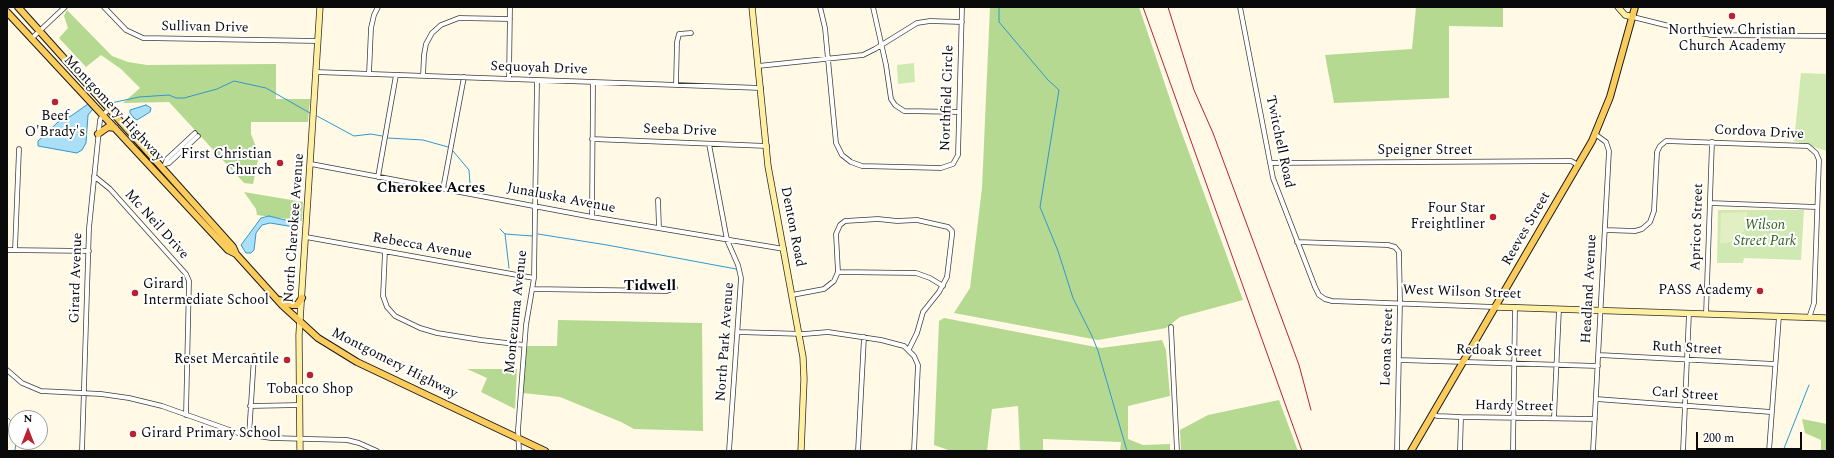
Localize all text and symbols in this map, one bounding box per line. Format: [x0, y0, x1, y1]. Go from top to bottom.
marker: Northview Christian Church Academy [1727, 11, 1737, 21]
street label: Sullivan Drive [161, 19, 249, 37]
place label: Northview Christian Church Academy [1668, 23, 1796, 56]
street label: Northfield Circle [938, 45, 958, 151]
street label: Montgomery Highway [59, 52, 167, 166]
street label: Sequoyah Drive [490, 59, 588, 79]
street label: Twitchell Road [1261, 94, 1297, 190]
marker: Beef O'Brady's [50, 97, 60, 107]
place label: Beef O'Brady's [25, 109, 85, 142]
street label: Seeba Drive [643, 121, 717, 141]
street label: Cordova Drive [1714, 122, 1804, 144]
street label: Speigner Street [1378, 143, 1472, 159]
place label: First Christian Church [181, 147, 272, 180]
street label: North Cherokee Avenue [281, 153, 309, 303]
marker: First Christian Church [275, 158, 285, 168]
district label: Cherokee Acres [377, 180, 485, 198]
street label: Junaluska Avenue [505, 180, 617, 218]
street label: Apricot Street [1688, 183, 1708, 271]
street label: Denton Road [776, 185, 808, 269]
street label: Mc Neil Drive [120, 187, 192, 263]
street label: Reeves Street [1499, 189, 1555, 269]
place label: Four Star Freightliner [1411, 201, 1485, 234]
marker: Four Star Freightliner [1488, 212, 1498, 222]
park label: Wilson Street Park [1734, 218, 1796, 250]
street label: Rebecca Avenue [371, 230, 473, 264]
street label: Girard Avenue [67, 232, 87, 324]
street label: Headland Avenue [1579, 234, 1601, 344]
street label: Montezuma Avenue [502, 249, 532, 375]
place label: Girard Intermediate School [143, 277, 269, 310]
district label: Tidwell [624, 278, 676, 296]
street label: North Park Avenue [713, 282, 739, 402]
street label: West Wilson Street [1402, 283, 1522, 303]
place label: PASS Academy [1658, 283, 1752, 299]
marker: PASS Academy [1755, 286, 1765, 296]
marker: Girard Intermediate School [130, 288, 140, 298]
street label: Leona Street [1378, 308, 1398, 386]
street label: Montgomery Highway [328, 325, 460, 403]
street label: Ruth Street [1651, 339, 1723, 359]
street label: Redoak Street [1456, 342, 1542, 362]
place label: Reset Mercantile [174, 352, 279, 368]
marker: Reset Mercantile [282, 355, 292, 365]
marker: Tobacco Shop [305, 370, 315, 380]
place label: Tobacco Shop [267, 382, 353, 398]
street label: Carl Street [1651, 384, 1719, 406]
street label: Hardy Street [1475, 398, 1553, 416]
north arrow [8, 410, 48, 450]
text: N [24, 410, 32, 427]
scale bar [1698, 424, 1804, 450]
place label: Girard Primary School [141, 426, 281, 442]
marker: Girard Primary School [128, 429, 138, 439]
text: 200 m [1703, 429, 1734, 448]

